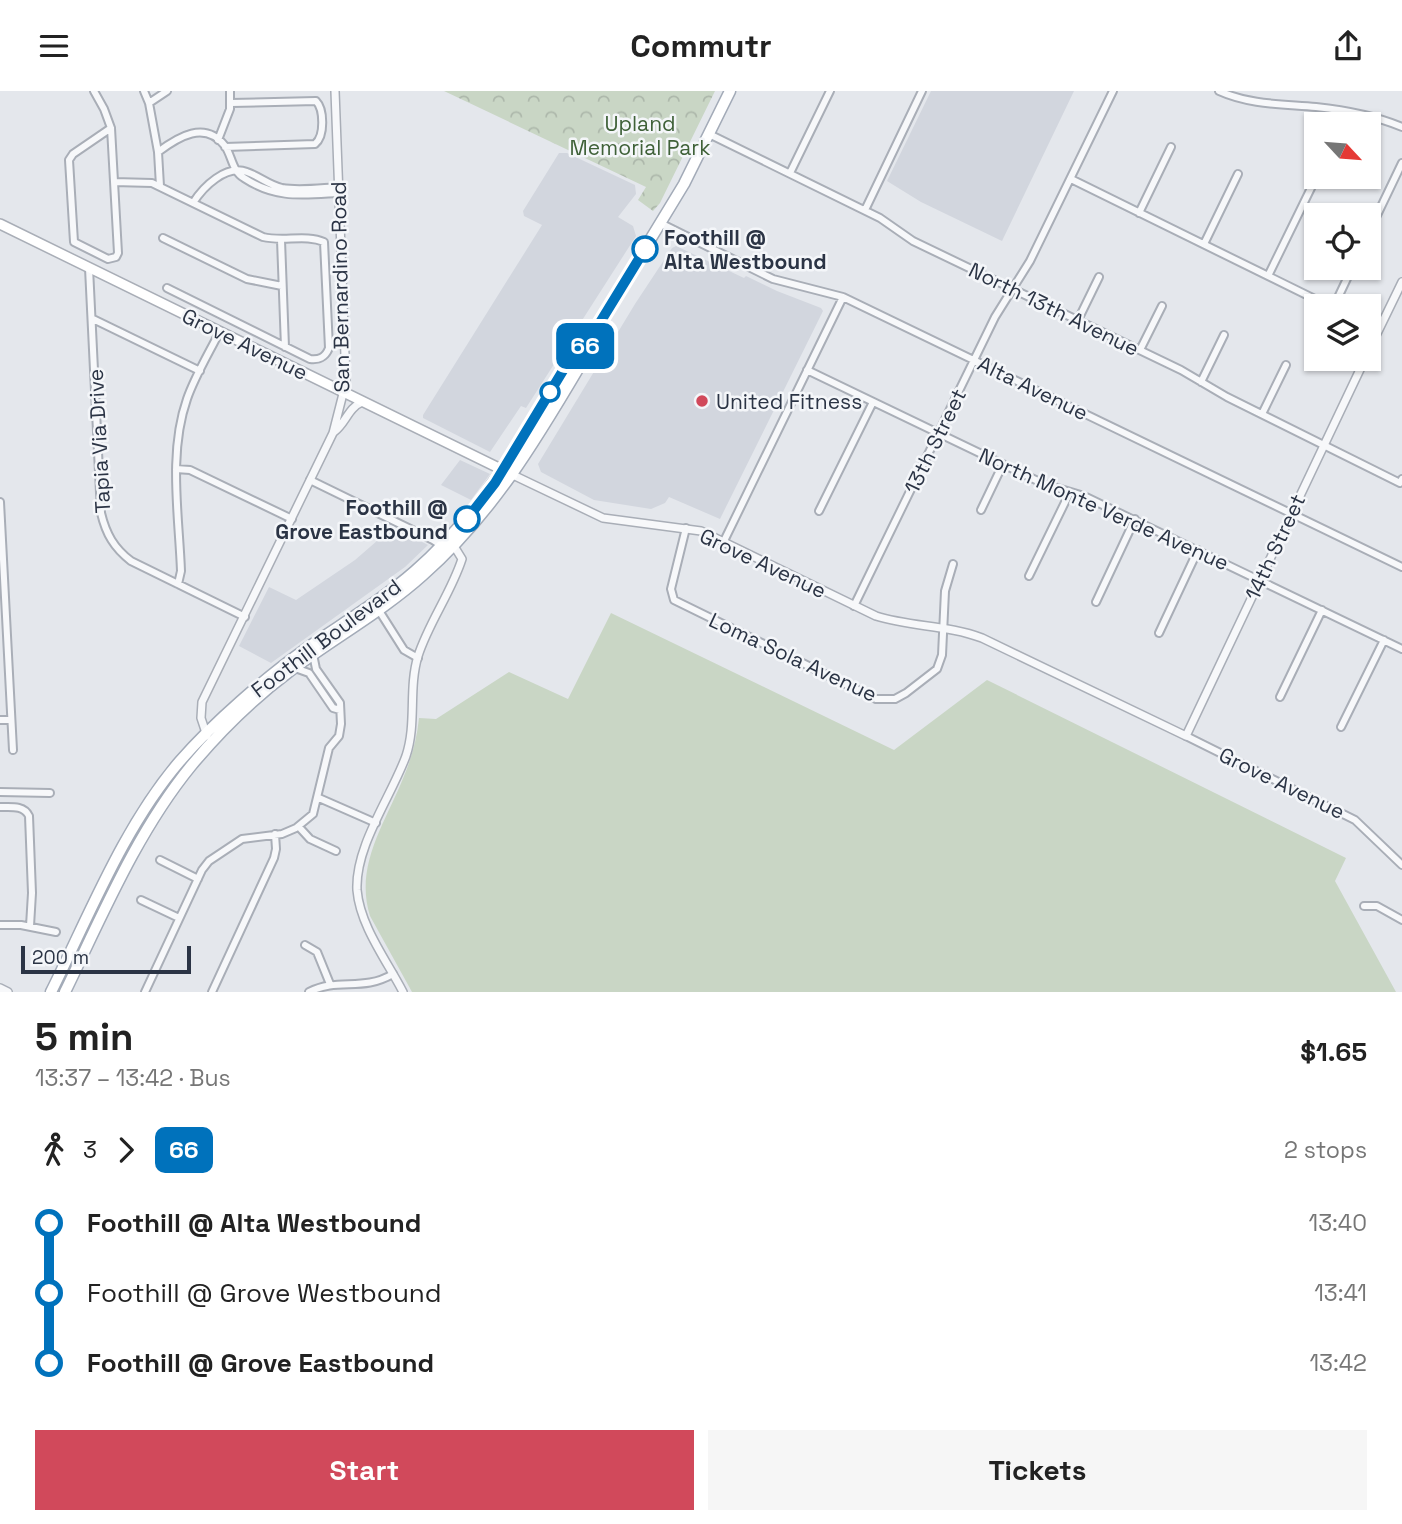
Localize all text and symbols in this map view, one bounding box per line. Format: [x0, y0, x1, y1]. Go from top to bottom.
text: Commutr [630, 26, 772, 66]
icon: menu [35, 27, 73, 65]
icon: share [1329, 27, 1367, 65]
park label: Upland Memorial Park [570, 110, 711, 161]
north arrow [1304, 112, 1381, 189]
map controls [1304, 112, 1381, 371]
street label: San Bernardino Road [325, 181, 355, 393]
button: locate [1304, 203, 1381, 280]
place label: Foothill @ Alta Westbound [664, 224, 827, 275]
marker: Foothill @ Alta Westbound [632, 236, 658, 262]
street label: North 13th Avenue [964, 256, 1144, 362]
button: layers [1304, 294, 1381, 371]
street label: Grove Avenue [178, 302, 312, 386]
line badge: 66 [554, 323, 616, 369]
text: 66 [570, 330, 600, 361]
street label: Alta Avenue [973, 350, 1093, 426]
street label: Tapia Via Drive [82, 368, 116, 514]
unlabelled marker [540, 382, 560, 402]
street label: 13th Street [898, 384, 972, 498]
place label: United Fitness [716, 388, 862, 415]
marker: United Fitness [694, 393, 710, 409]
street label: North Monte Verde Avenue [975, 442, 1233, 576]
street label: 14th Street [1239, 490, 1311, 604]
place label: Foothill @ Grove Eastbound [275, 494, 448, 545]
marker: Foothill @ Grove Eastbound [454, 506, 480, 532]
street label: Grove Avenue [695, 522, 831, 604]
street label: Foothill Boulevard [246, 573, 406, 703]
street label: Loma Sola Avenue [705, 606, 881, 708]
street label: Grove Avenue [1215, 741, 1349, 825]
scale bar [21, 943, 191, 975]
text: 200 m [32, 945, 89, 970]
text: 5 min [35, 1013, 133, 1061]
text: $1.65 [1300, 1035, 1367, 1069]
text: 13:37 – 13:42 · Bus [35, 1063, 231, 1093]
icon: walk [35, 1131, 73, 1169]
icon: forward [107, 1131, 145, 1169]
text: 66 [169, 1134, 199, 1165]
text: 3 [83, 1135, 97, 1165]
text: 2 stops [1284, 1135, 1367, 1165]
text: Foothill @ Alta Westbound [87, 1206, 421, 1240]
text: 13:40 [1309, 1208, 1367, 1238]
text: Foothill @ Grove Westbound [87, 1276, 442, 1310]
text: 13:41 [1314, 1278, 1367, 1308]
text: Foothill @ Grove Eastbound [87, 1346, 434, 1380]
text: 13:42 [1309, 1348, 1367, 1378]
button: Start [35, 1430, 694, 1510]
button: Tickets [708, 1430, 1367, 1510]

